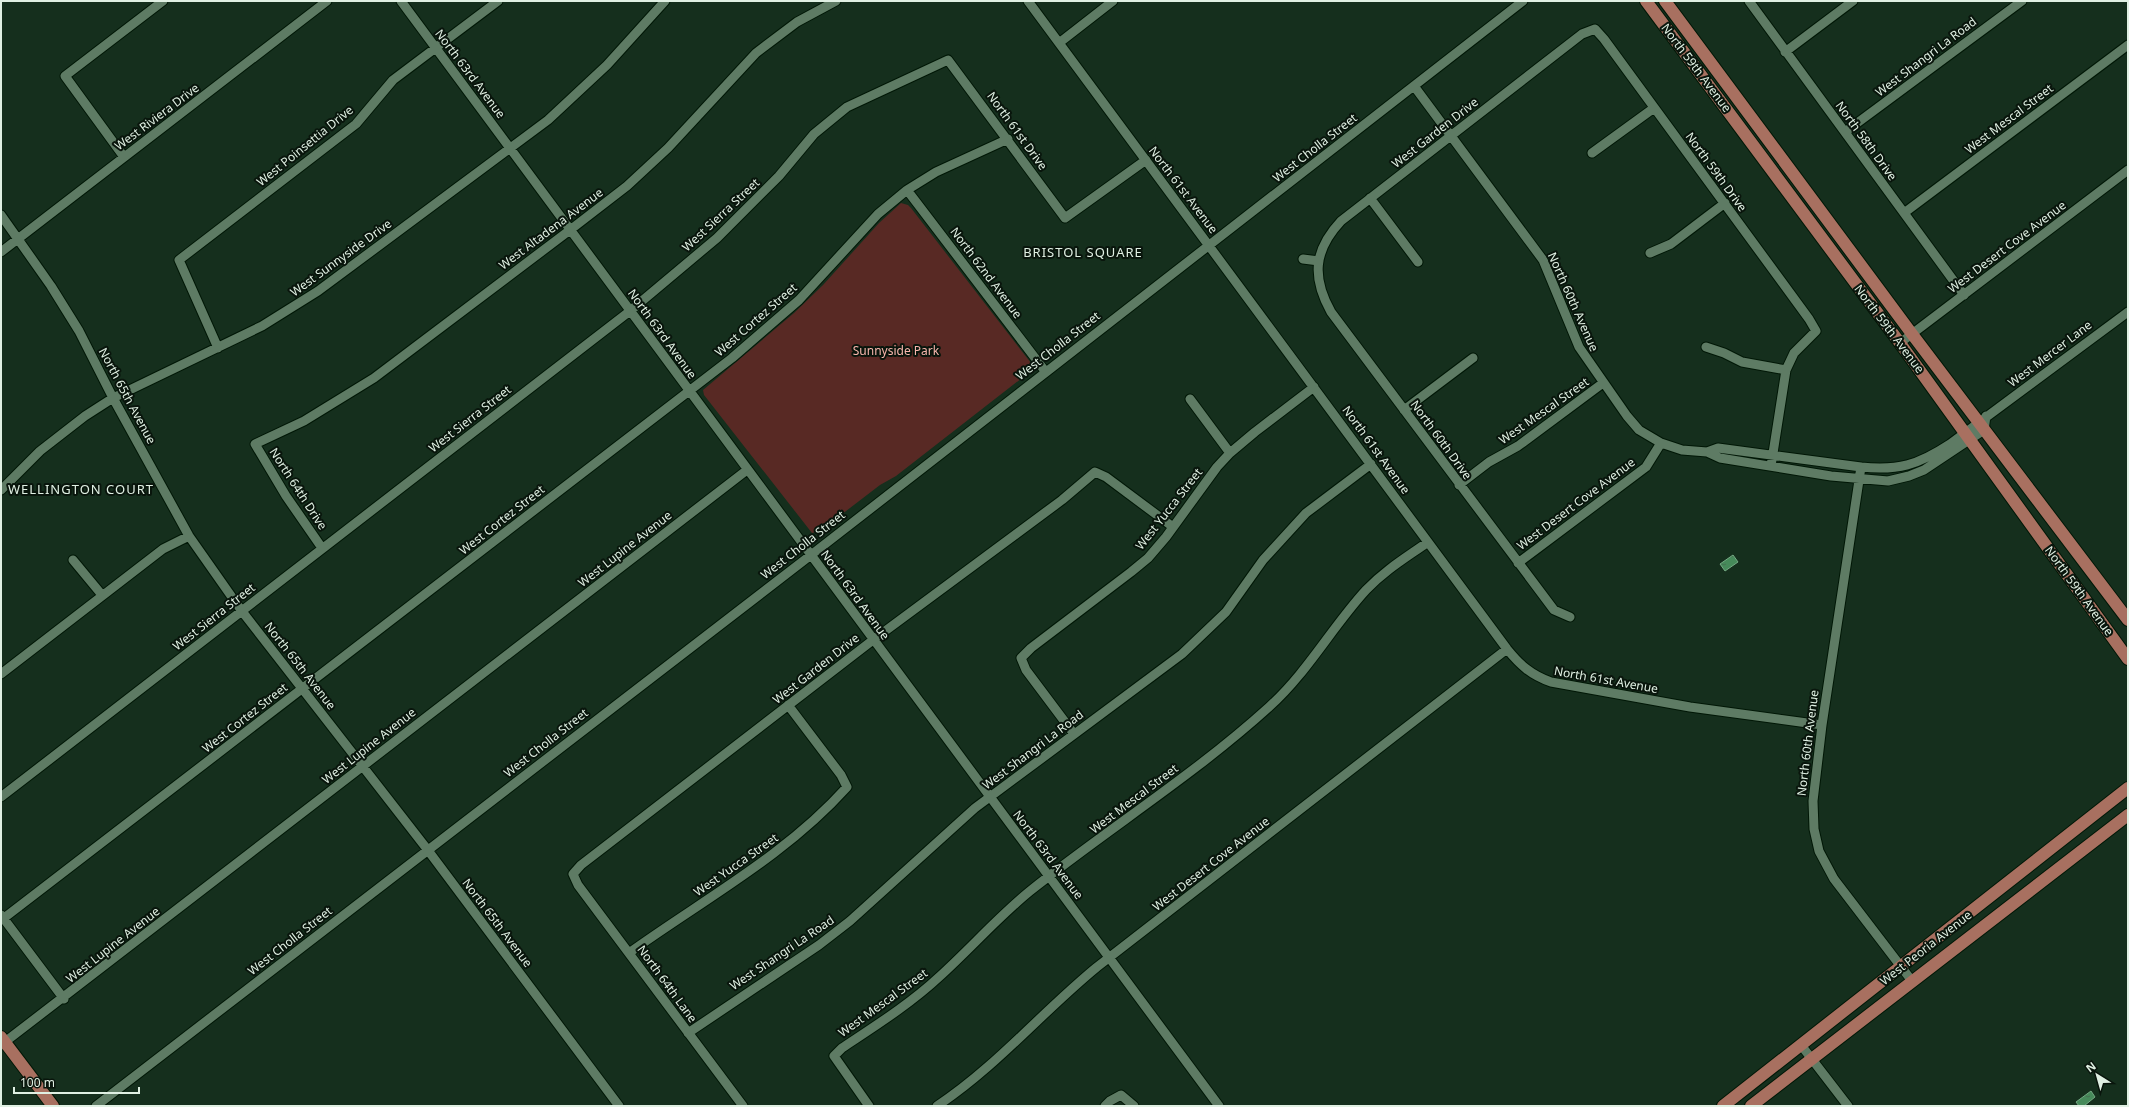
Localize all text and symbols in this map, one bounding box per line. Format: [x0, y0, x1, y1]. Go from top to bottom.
street label: West Shangri La Road [1872, 13, 1980, 100]
street label: North 59th Avenue [1657, 20, 1736, 116]
street label: North 63rd Avenue [431, 26, 510, 122]
street label: West Riviera Drive [111, 79, 203, 154]
street label: West Mescal Street [1961, 79, 2057, 157]
street label: North 61st Drive [983, 88, 1052, 173]
street label: West Garden Drive [1388, 93, 1482, 172]
street label: North 58th Drive [1832, 97, 1901, 184]
street label: West Poinsettia Drive [253, 101, 357, 190]
street label: West Cholla Street [1269, 109, 1361, 186]
street label: North 59th Drive [1682, 128, 1751, 215]
street label: North 61st Avenue [1145, 143, 1222, 237]
street label: West Sierra Street [678, 174, 764, 255]
street label: West Altadena Avenue [495, 184, 606, 273]
street label: West Desert Cove Avenue [1944, 196, 2070, 297]
street label: West Sunnyside Drive [287, 215, 395, 300]
street label: North 62nd Avenue [947, 224, 1026, 322]
district label: BRISTOL SQUARE [1023, 243, 1143, 261]
street label: North 60th Avenue [1544, 249, 1603, 354]
street label: West Cortez Street [711, 279, 801, 360]
street label: North 59th Avenue [1850, 281, 1929, 377]
street label: North 63rd Avenue [624, 285, 701, 382]
street label: West Cholla Street [1012, 307, 1104, 384]
street label: West Mercer Lane [2004, 316, 2095, 391]
park label: Sunnyside Park [853, 342, 940, 359]
street label: North 65th Avenue [95, 345, 160, 447]
street label: West Mescal Street [1495, 373, 1593, 448]
street label: West Sierra Street [425, 381, 515, 456]
street label: North 60th Drive [1407, 396, 1476, 483]
street label: North 61st Avenue [1339, 402, 1414, 497]
street label: North 64th Drive [266, 444, 331, 533]
street label: West Desert Cove Avenue [1513, 453, 1639, 554]
street label: West Yucca Street [1131, 464, 1206, 553]
district label: WELLINGTON COURT [8, 480, 154, 498]
street label: West Cortez Street [456, 481, 548, 558]
street label: West Cholla Street [757, 506, 849, 583]
street label: West Lupine Avenue [574, 507, 675, 591]
street label: North 59th Avenue [2041, 542, 2118, 639]
street label: North 63rd Avenue [817, 546, 894, 643]
street label: West Sierra Street [169, 579, 259, 654]
street label: North 65th Avenue [261, 618, 340, 713]
street label: West Garden Drive [769, 629, 863, 708]
street label: North 61st Avenue [1553, 662, 1660, 697]
street label: West Cortez Street [199, 679, 291, 756]
street label: North 60th Avenue [1793, 689, 1822, 797]
street label: West Lupine Avenue [318, 704, 419, 788]
street label: West Cholla Street [500, 704, 592, 781]
street label: West Shangri La Road [979, 706, 1087, 793]
street label: West Mescal Street [1086, 759, 1182, 837]
street label: North 63rd Avenue [1009, 807, 1088, 903]
street label: West Desert Cove Avenue [1149, 812, 1273, 915]
street label: West Yucca Street [690, 829, 782, 900]
street label: North 65th Avenue [458, 875, 537, 971]
street label: West Cholla Street [244, 902, 336, 979]
street label: West Lupine Avenue [62, 903, 163, 987]
street label: West Peoria Avenue [1876, 906, 1975, 989]
street label: West Shangri La Road [726, 911, 837, 994]
street label: North 64th Lane [633, 941, 701, 1026]
street label: West Mescal Street [835, 964, 931, 1041]
north arrow [2077, 1055, 2117, 1095]
text: N [2083, 1058, 2099, 1075]
scale bar [14, 1069, 139, 1095]
text: 100 m [20, 1074, 55, 1091]

